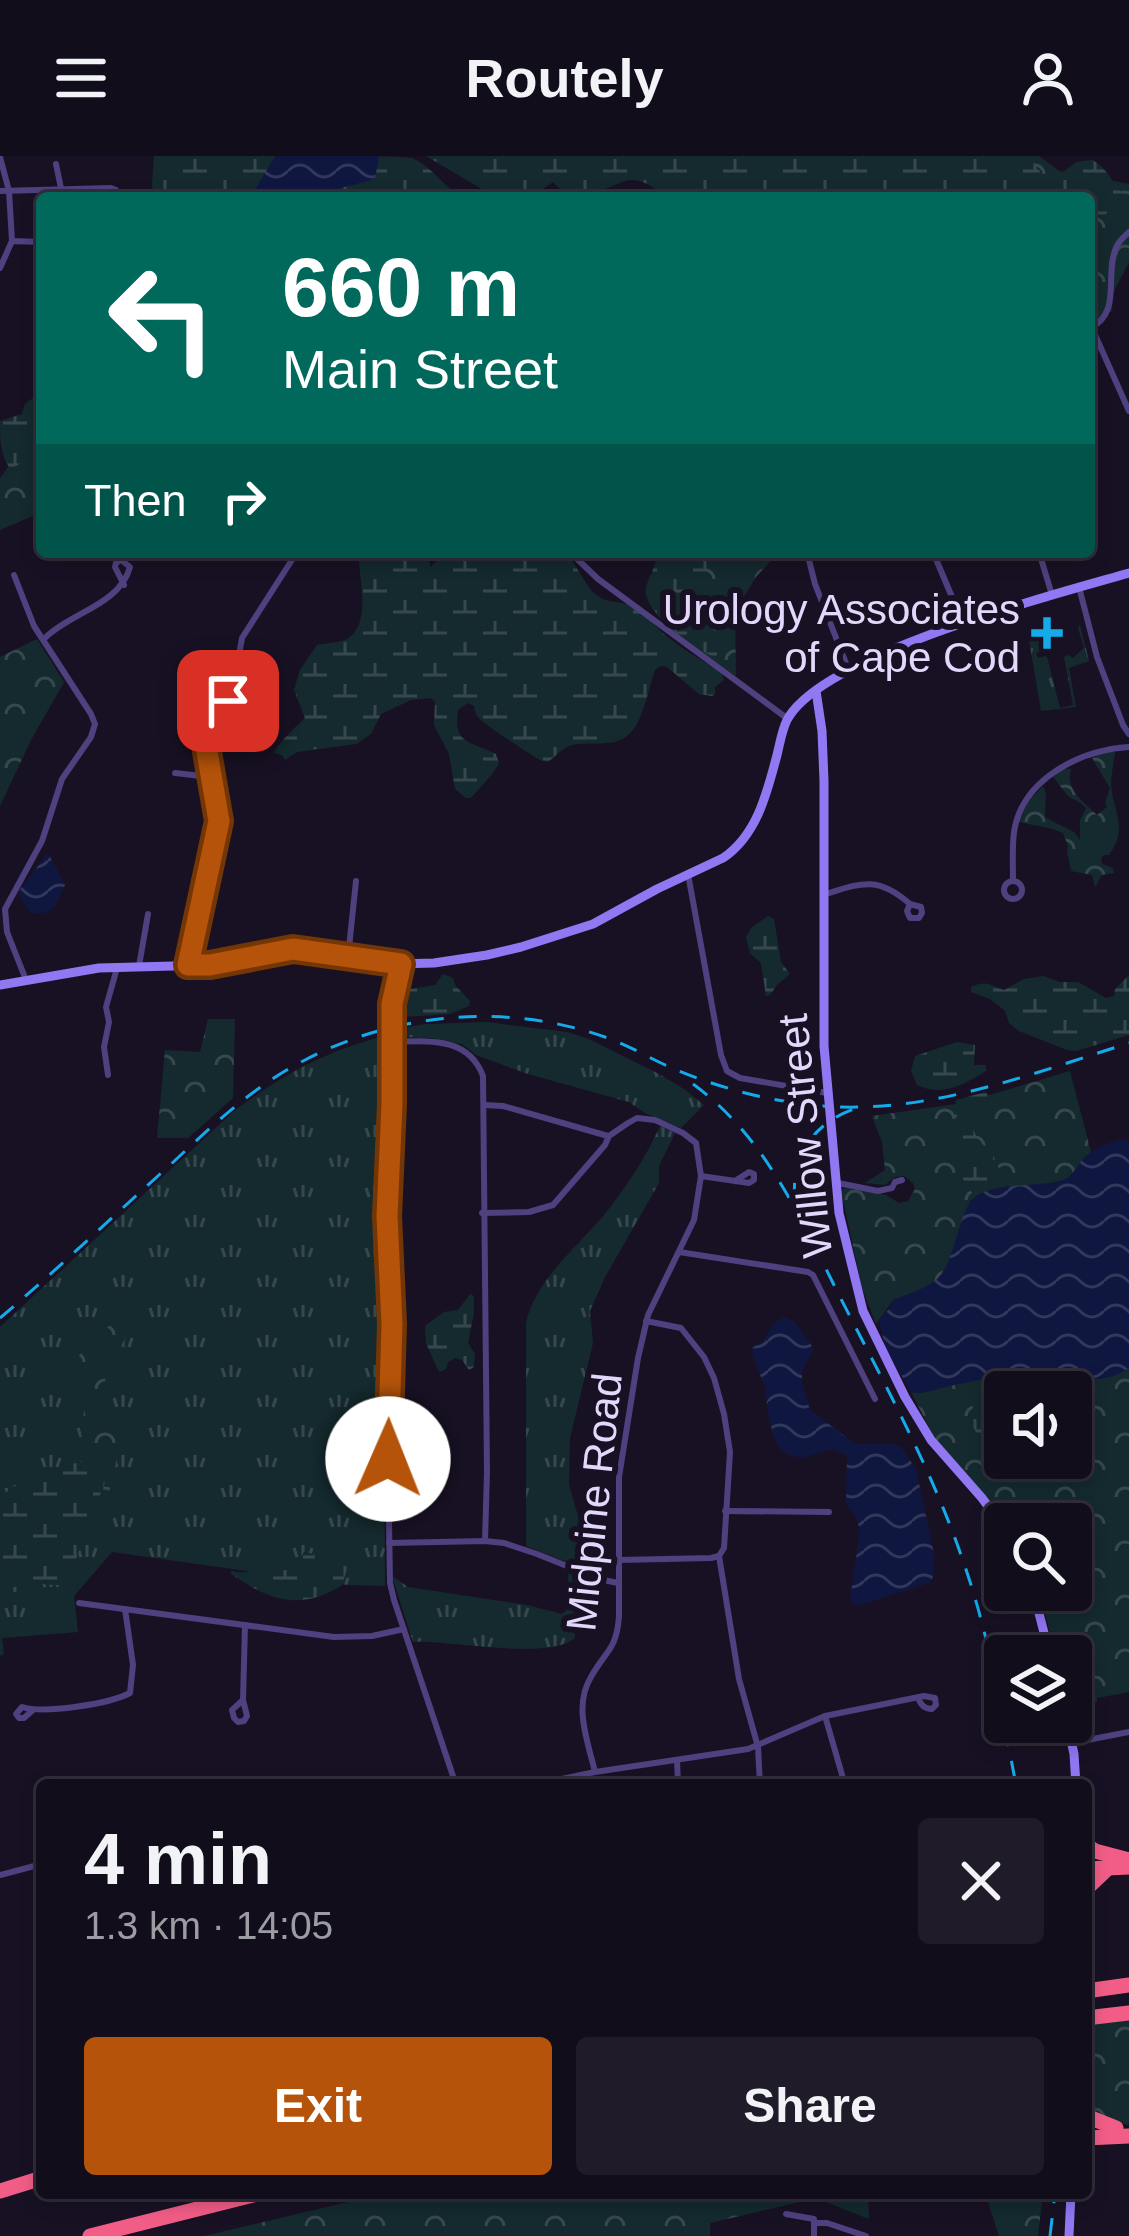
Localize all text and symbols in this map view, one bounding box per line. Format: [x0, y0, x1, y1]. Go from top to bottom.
icon: menu [48, 45, 114, 111]
icon: person [1015, 45, 1081, 111]
text: Routely [465, 48, 664, 108]
icon: left [84, 240, 240, 396]
text: 660 m [282, 240, 520, 334]
text: Main Street [282, 339, 558, 399]
icon: right [211, 468, 277, 534]
text: Then [84, 475, 187, 526]
place label: Urology Associates of Cape Cod [663, 586, 1020, 681]
marker: Urology Associates of Cape Cod [1031, 617, 1063, 649]
pin [177, 650, 279, 752]
icon: arrive [195, 668, 261, 734]
street label: Willow Street [769, 1011, 841, 1260]
street label: Midpine Road [557, 1371, 631, 1633]
map controls [984, 1371, 1092, 1743]
button: sound [984, 1371, 1092, 1479]
position arrow [325, 1396, 451, 1522]
button: search [984, 1503, 1092, 1611]
button: layers [984, 1635, 1092, 1743]
button: close [918, 1818, 1044, 1944]
text: 4 min [84, 1819, 272, 1899]
text: 1.3 km · 14:05 [84, 1904, 333, 1947]
button: Exit [84, 2037, 552, 2175]
button: Share [576, 2037, 1044, 2175]

